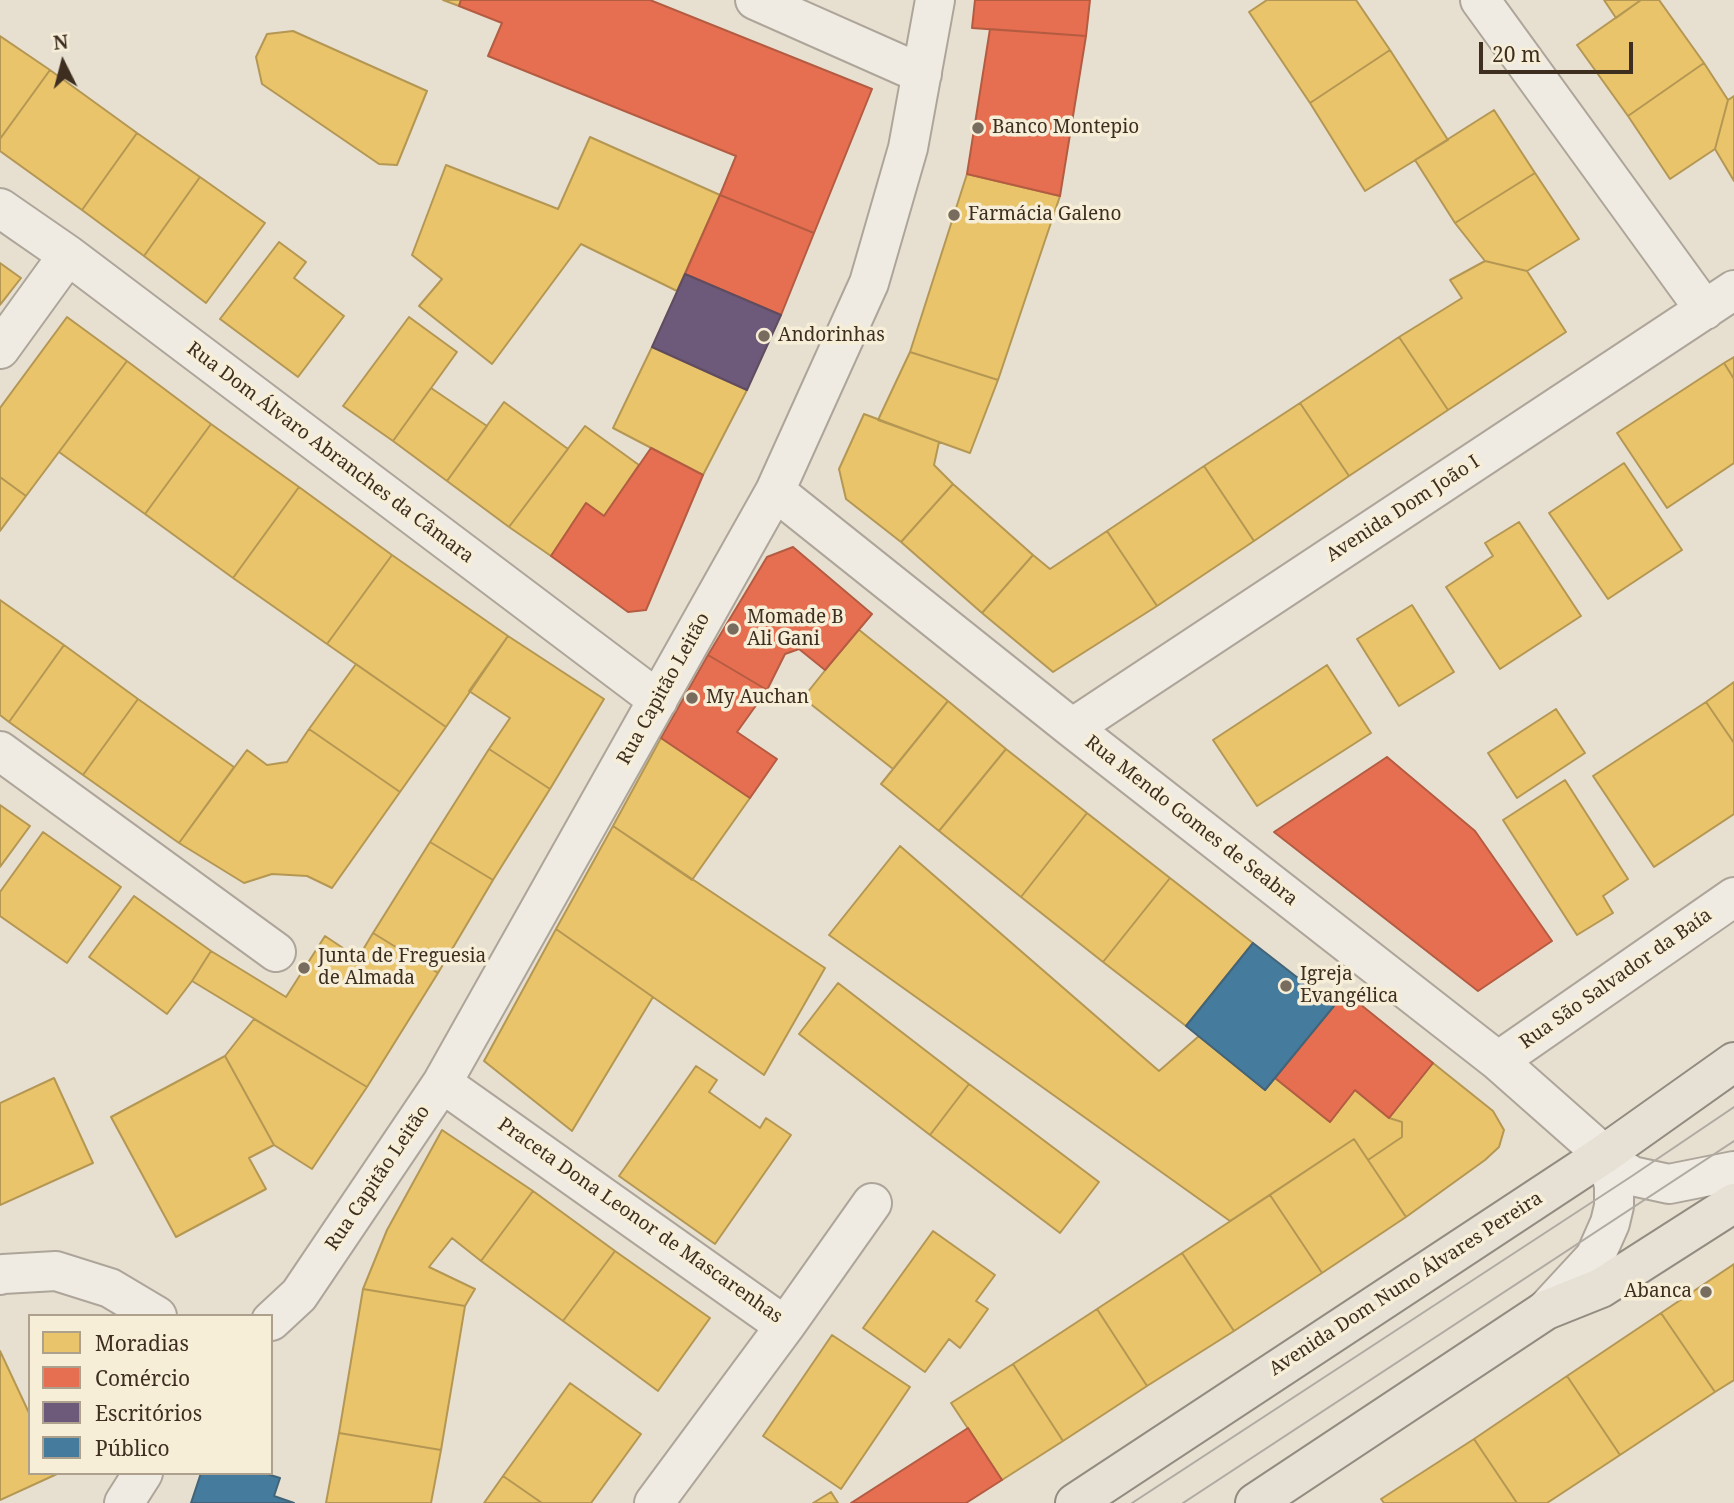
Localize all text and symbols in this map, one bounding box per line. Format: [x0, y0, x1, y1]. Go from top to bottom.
north arrow [28, 28, 98, 98]
text: N [52, 28, 70, 56]
scale bar [1482, 28, 1636, 72]
text: 20 m [1492, 40, 1541, 68]
place label: Banco Montepio [992, 117, 1139, 139]
marker: Banco Montepio [970, 120, 986, 136]
place label: Farmácia Galeno [968, 204, 1121, 226]
marker: Farmácia Galeno [946, 207, 962, 223]
place label: Andorinhas [778, 325, 885, 347]
marker: Andorinhas [756, 328, 772, 344]
street label: Rua Dom Álvaro Abranches da Câmara [182, 338, 478, 568]
street label: Avenida Dom João I [1322, 451, 1484, 567]
place label: Momade B Ali Gani [747, 607, 844, 651]
street label: Rua Capitão Leitão [613, 609, 715, 769]
marker: Momade B Ali Gani [725, 621, 741, 637]
place label: My Auchan [706, 687, 809, 709]
marker: My Auchan [684, 690, 700, 706]
street label: Rua Mendo Gomes de Seabra [1080, 731, 1302, 911]
street label: Rua São Salvador da Baía [1515, 904, 1717, 1054]
place label: Junta de Freguesia de Almada [318, 946, 486, 990]
marker: Junta de Freguesia de Almada [296, 960, 312, 976]
place label: Igreja Evangélica [1300, 964, 1398, 1008]
marker: Igreja Evangélica [1278, 978, 1294, 994]
street label: Rua Capitão Leitão [321, 1101, 435, 1255]
street label: Praceta Dona Leonor de Mascarenhas [493, 1114, 787, 1328]
street label: Avenida Dom Nuno Álvares Pereira [1265, 1187, 1547, 1381]
place label: Abanca [1624, 1281, 1692, 1303]
marker: Abanca [1698, 1284, 1714, 1300]
legend [28, 1314, 273, 1475]
text: Moradias [95, 1329, 189, 1357]
text: Comércio [95, 1364, 190, 1392]
text: Escritórios [95, 1399, 202, 1427]
text: Público [95, 1434, 170, 1462]

